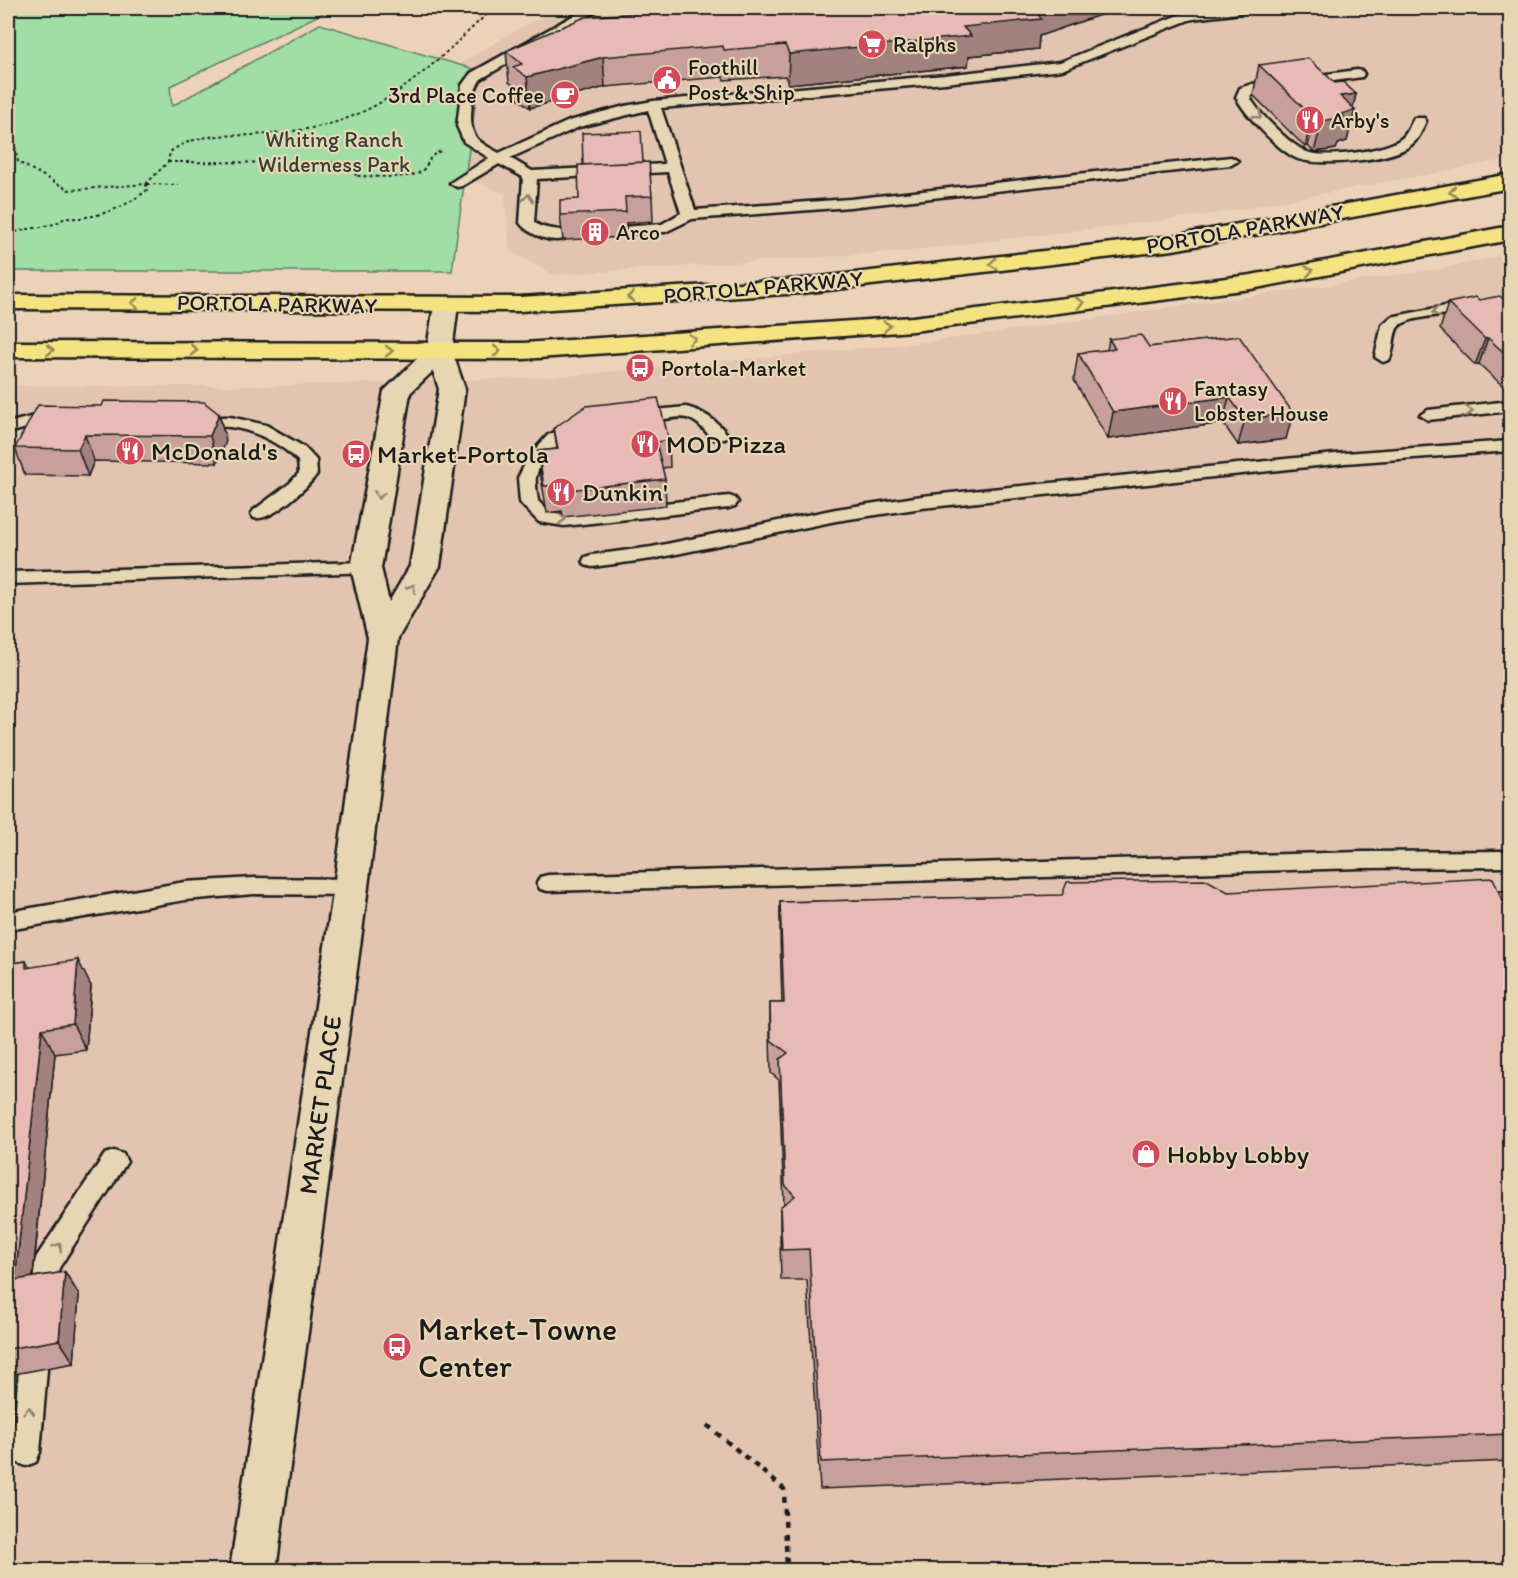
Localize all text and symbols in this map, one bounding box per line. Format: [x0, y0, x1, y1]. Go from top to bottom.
supermarket icon: Ralphs [856, 28, 888, 60]
place label: Ralphs [893, 31, 956, 58]
place label: Foothill Post & Ship [688, 54, 795, 106]
public building icon: Foothill Post & Ship [651, 64, 683, 96]
cafe icon: 3rd Place Coffee [549, 79, 581, 111]
place label: 3rd Place Coffee [388, 82, 544, 109]
restaurant icon: Arby's [1294, 104, 1326, 136]
place label: Arby's [1331, 107, 1390, 134]
one-way arrow [1251, 108, 1262, 118]
park label: Whiting Ranch Wilderness Park [258, 126, 410, 178]
one-way arrow [1448, 185, 1458, 197]
one-way arrow [521, 194, 534, 203]
street label: PORTOLA PARKWAY [1144, 198, 1346, 260]
building icon: Arco [579, 216, 611, 248]
place label: Arco [616, 219, 660, 246]
one-way arrow [988, 257, 997, 270]
street label: PORTOLA PARKWAY [662, 265, 864, 309]
one-way arrow [1303, 265, 1313, 278]
street label: PORTOLA PARKWAY [177, 289, 378, 319]
one-way arrow [627, 290, 636, 303]
one-way arrow [131, 297, 140, 309]
one-way arrow [1076, 298, 1085, 310]
one-way arrow [1431, 305, 1441, 318]
one-way arrow [882, 320, 891, 333]
one-way arrow [687, 333, 697, 346]
one-way arrow [46, 344, 55, 356]
one-way arrow [189, 344, 198, 357]
one-way arrow [384, 345, 393, 357]
one-way arrow [493, 345, 502, 357]
bus stop icon: Portola-Market [624, 352, 656, 384]
place label: Portola-Market [661, 355, 806, 382]
place label: Fantasy Lobster House [1194, 375, 1329, 427]
restaurant icon: Fantasy Lobster House [1157, 385, 1189, 417]
one-way arrow [1465, 405, 1474, 417]
restaurant icon: MOD Pizza [629, 428, 661, 460]
place label: MOD Pizza [666, 428, 786, 460]
restaurant icon: McDonald's [114, 435, 146, 467]
place label: McDonald's [151, 435, 278, 467]
bus stop icon: Market-Portola [340, 438, 372, 470]
place label: Market-Portola [377, 438, 549, 470]
restaurant icon: Dunkin' [545, 476, 577, 508]
place label: Dunkin' [582, 476, 668, 508]
one-way arrow [373, 490, 386, 500]
one-way arrow [558, 513, 567, 525]
one-way arrow [405, 584, 417, 594]
street label: MARKET PLACE [292, 1013, 348, 1197]
shop icon: Hobby Lobby [1130, 1138, 1162, 1170]
place label: Hobby Lobby [1167, 1138, 1309, 1170]
one-way arrow [51, 1243, 62, 1254]
place label: Market-Towne Center [418, 1310, 617, 1385]
bus stop icon: Market-Towne Center [381, 1331, 413, 1363]
one-way arrow [22, 1407, 35, 1416]

